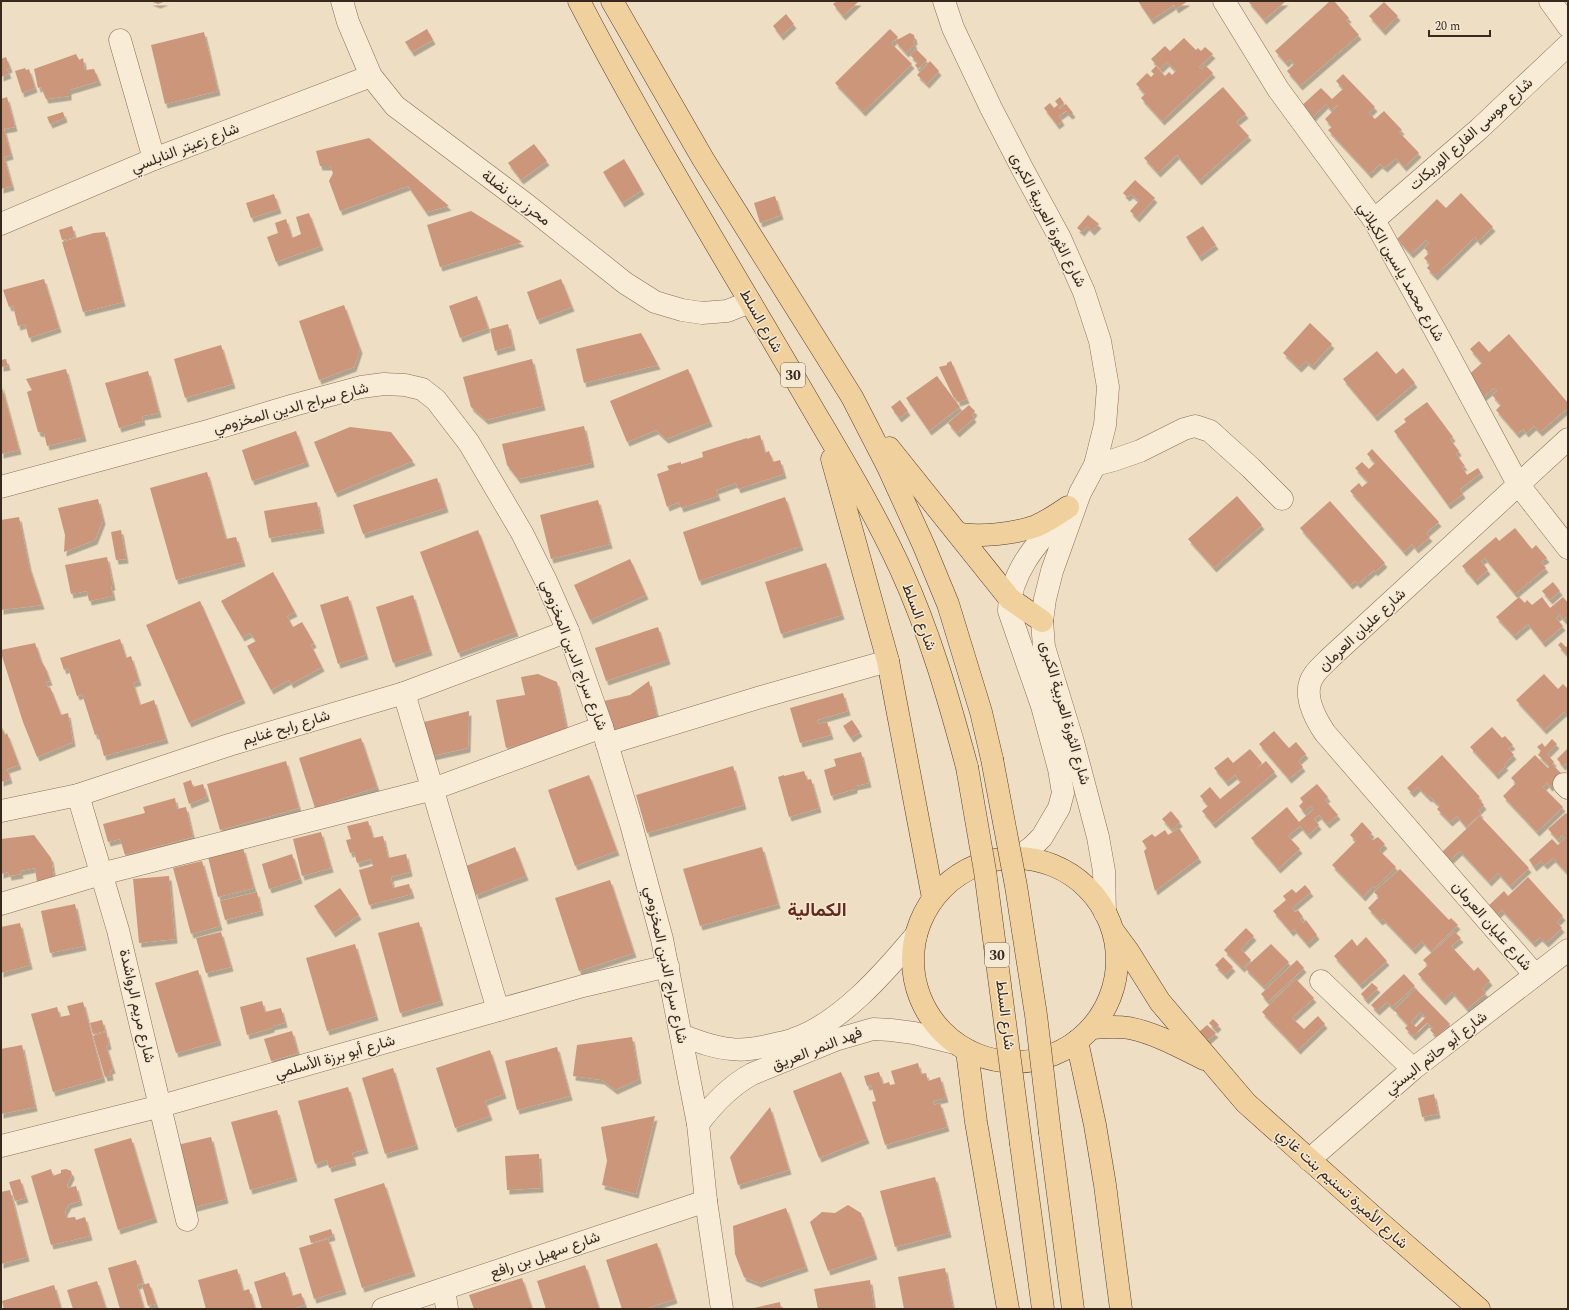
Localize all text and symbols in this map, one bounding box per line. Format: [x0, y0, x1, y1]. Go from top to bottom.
scale bar [1429, 12, 1490, 38]
text: 20 m [1435, 17, 1460, 36]
street label: شارع موسى الفارع الوريكات [1404, 72, 1538, 196]
street label: شارع زعيتر النابلسي [127, 117, 243, 180]
street label: شارع الثورة العربية الكبرى [1004, 149, 1092, 292]
street label: محرز بن نضلة [477, 164, 555, 232]
street label: شارع محمد ياسين الكيلاني [1351, 198, 1450, 347]
street label: شارع السلط [733, 285, 789, 357]
road number: 30 [781, 363, 805, 387]
street label: شارع سراج الدين المخزومي [211, 376, 372, 441]
street label: شارع سراج الدين المخزومي [534, 576, 614, 734]
street label: شارع السلط [896, 580, 942, 654]
street label: شارع عليان العرمان [1313, 583, 1411, 677]
street label: شارع الثورة العربية الكبرى [1033, 638, 1097, 788]
street label: شارع رابح غنايم [239, 704, 333, 752]
street label: شارع عليان العرمان [1446, 876, 1538, 976]
street label: شارع سراج الدين المخزومي [637, 884, 694, 1046]
district label: الكمالية [787, 896, 847, 925]
road number: 30 [985, 943, 1009, 967]
street label: شارع مريم الرواشدة [113, 947, 161, 1065]
street label: شارع السلط [989, 979, 1021, 1052]
street label: شارع أبو حاتم البستي [1380, 1005, 1493, 1101]
street label: فهد النمر العريق [768, 1021, 866, 1077]
street label: شارع أبو برزة الأسلمي [272, 1029, 398, 1086]
street label: شارع الأميرة تسنيم بنت غازي [1270, 1123, 1413, 1256]
street label: شارع سهيل بن رافع [487, 1225, 603, 1285]

